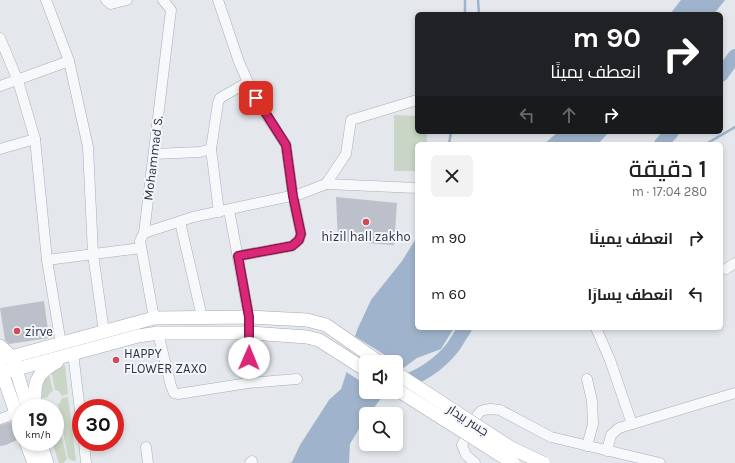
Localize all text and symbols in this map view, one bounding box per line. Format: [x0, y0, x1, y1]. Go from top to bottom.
text: 90 m [573, 21, 641, 54]
icon: right [655, 28, 707, 80]
text: انعطف يمينًا [550, 61, 641, 83]
pin [239, 81, 273, 115]
icon: arrive [245, 87, 267, 109]
icon: left [516, 104, 538, 126]
icon: ahead [558, 104, 580, 126]
icon: right [600, 104, 622, 126]
street label: Mohammad S. [140, 115, 166, 201]
button: close [431, 155, 473, 197]
text: 1 دقيقة [629, 155, 707, 183]
text: 280 m · 17:04 [632, 184, 707, 199]
marker: hizil hall zakho [361, 217, 371, 227]
icon: right [685, 227, 707, 249]
place label: hizil hall zakho [321, 229, 411, 244]
text: 90 m [431, 229, 466, 247]
text: انعطف يمينًا [589, 230, 673, 248]
icon: left [685, 283, 707, 305]
text: 60 m [431, 285, 466, 303]
text: انعطف يسارًا [587, 286, 673, 304]
place label: zirve [25, 324, 53, 339]
marker: zirve [12, 326, 22, 336]
position arrow [228, 337, 270, 379]
place label: HAPPY FLOWER ZAXO [124, 346, 207, 376]
marker: HAPPY FLOWER ZAXO [111, 355, 121, 365]
map controls [359, 355, 403, 451]
button: sound [359, 355, 403, 399]
speed limit sign: 30 [72, 399, 124, 451]
street label: جسر بيدار [444, 401, 492, 439]
button: search [359, 407, 403, 451]
text: 19 [28, 408, 48, 431]
text: km/h [25, 429, 51, 441]

